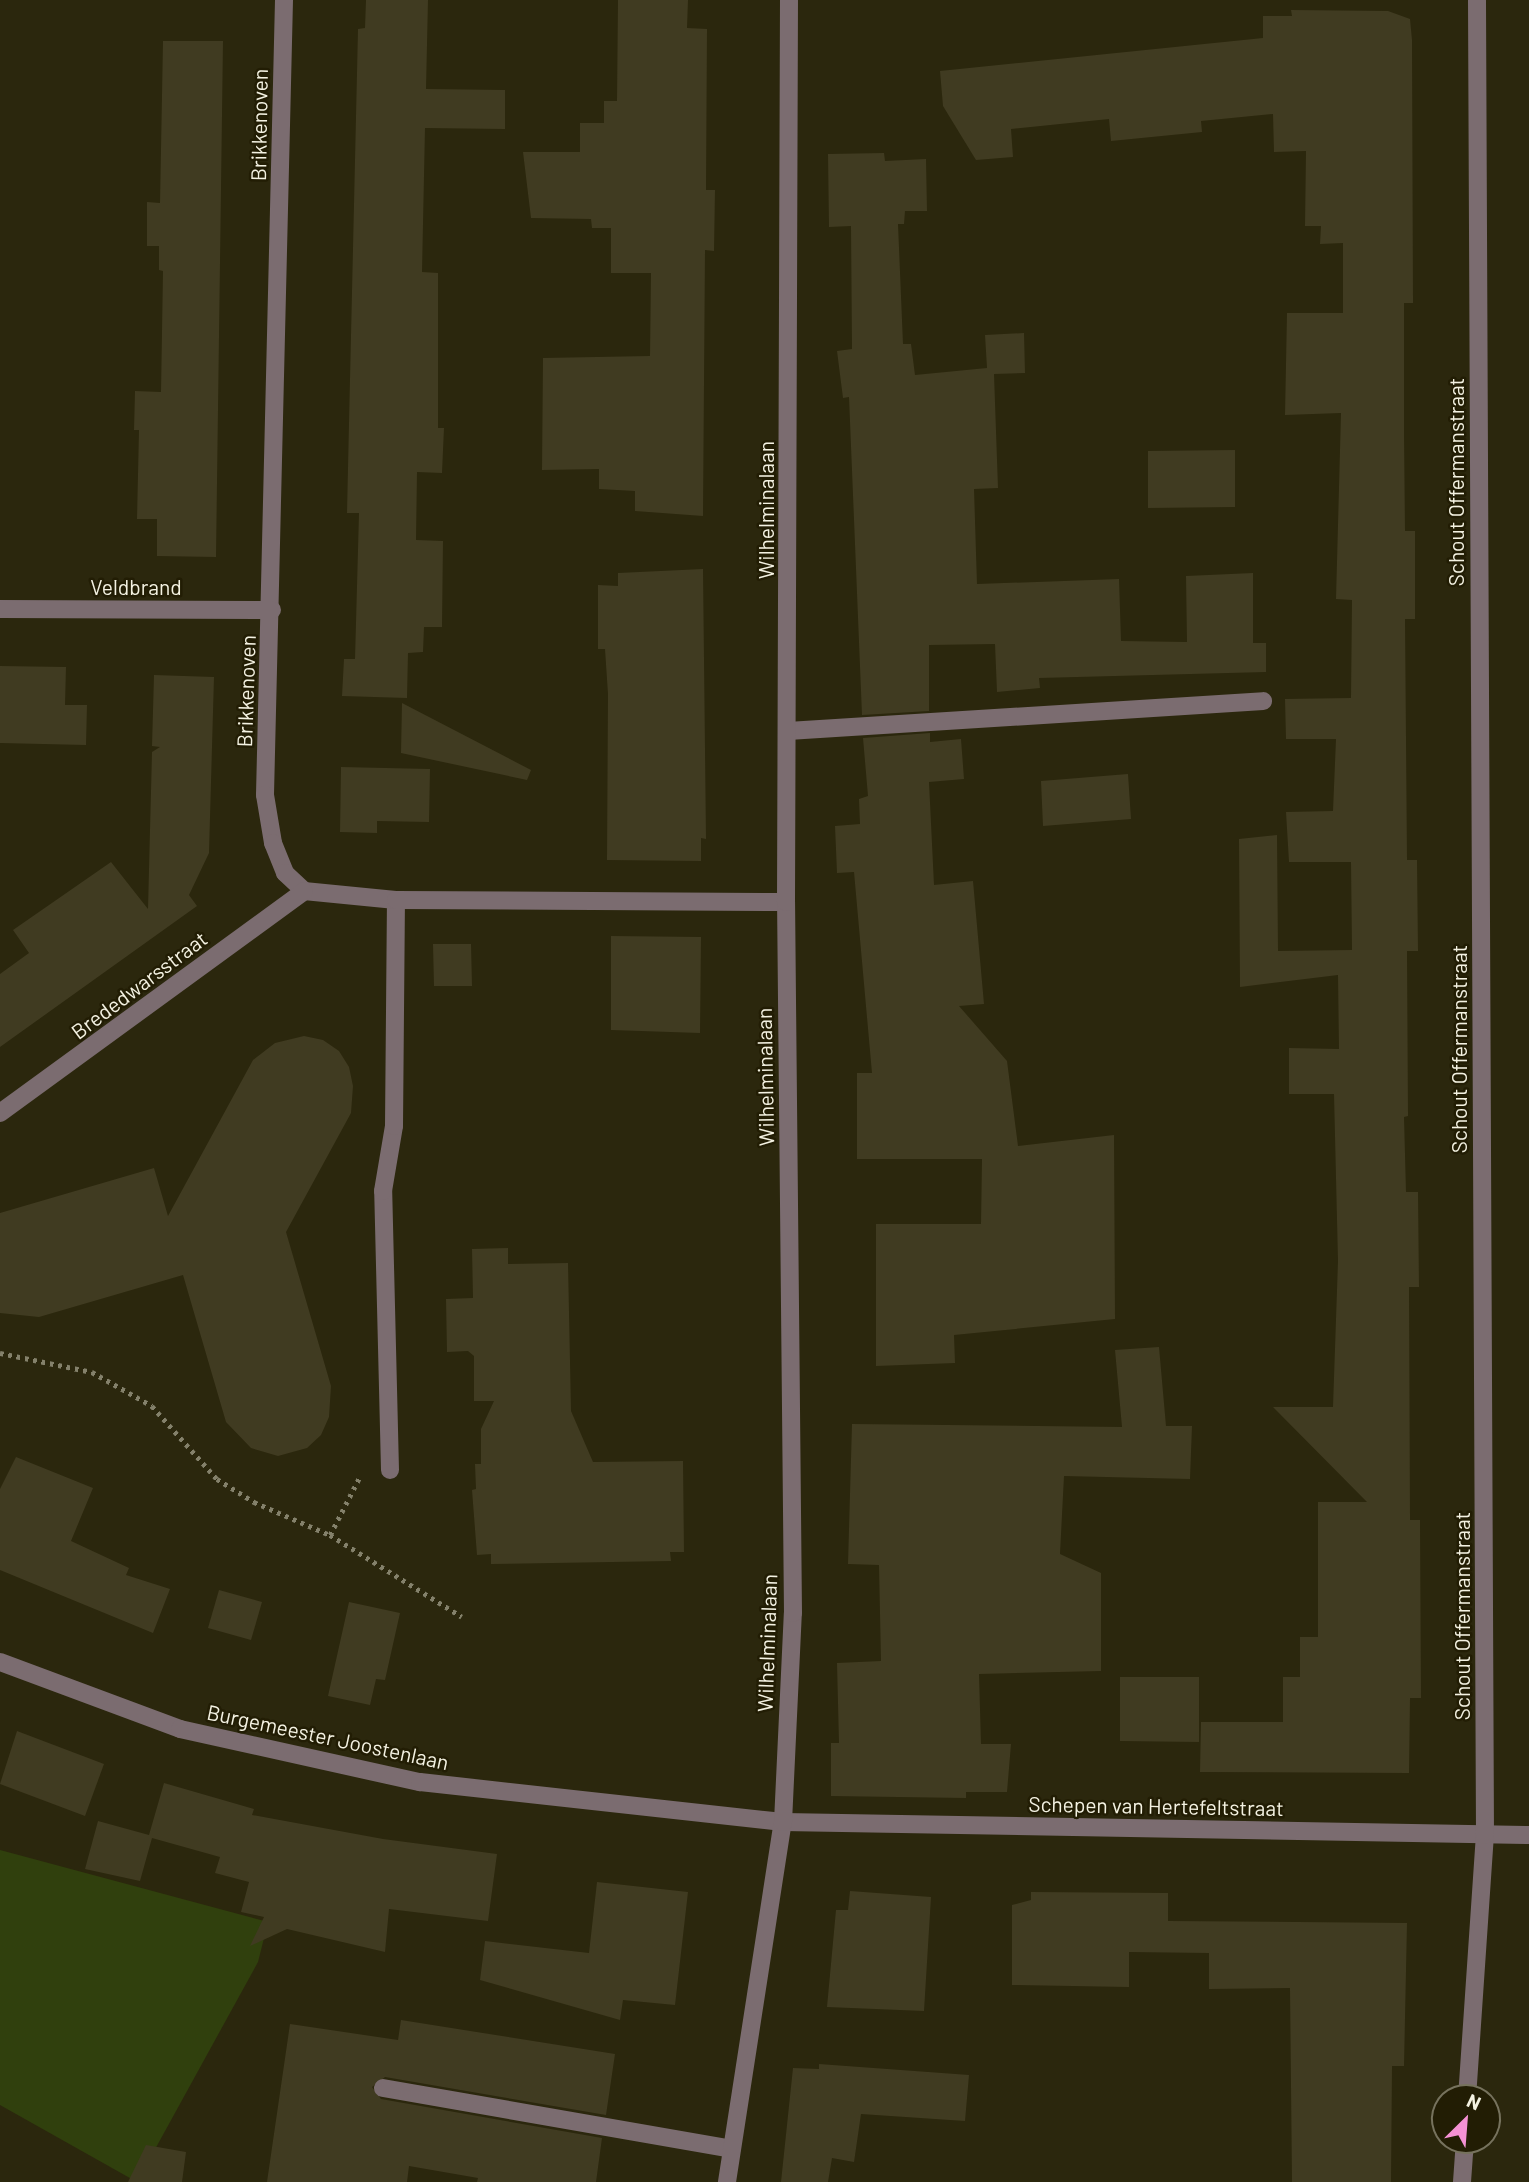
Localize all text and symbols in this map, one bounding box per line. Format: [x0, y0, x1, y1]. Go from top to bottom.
street label: Brikkenoven [245, 69, 273, 181]
street label: Schout Offermanstraat [1443, 378, 1469, 586]
street label: Wilhelminalaan [753, 441, 779, 579]
street label: Veldbrand [90, 574, 182, 600]
street label: Brikkenoven [231, 634, 261, 748]
street label: Brededwarsstraat [66, 926, 212, 1044]
street label: Schout Offermanstraat [1446, 945, 1472, 1153]
street label: Wilhelminalaan [751, 1008, 779, 1146]
street label: Schout Offermanstraat [1449, 1512, 1475, 1720]
street label: Wilhelminalaan [752, 1573, 782, 1713]
street label: Burgemeester Joostenlaan [205, 1699, 451, 1775]
street label: Schepen van Hertefeltstraat [1028, 1791, 1284, 1821]
north arrow [1431, 2084, 1501, 2154]
text: N [1464, 2088, 1485, 2114]

